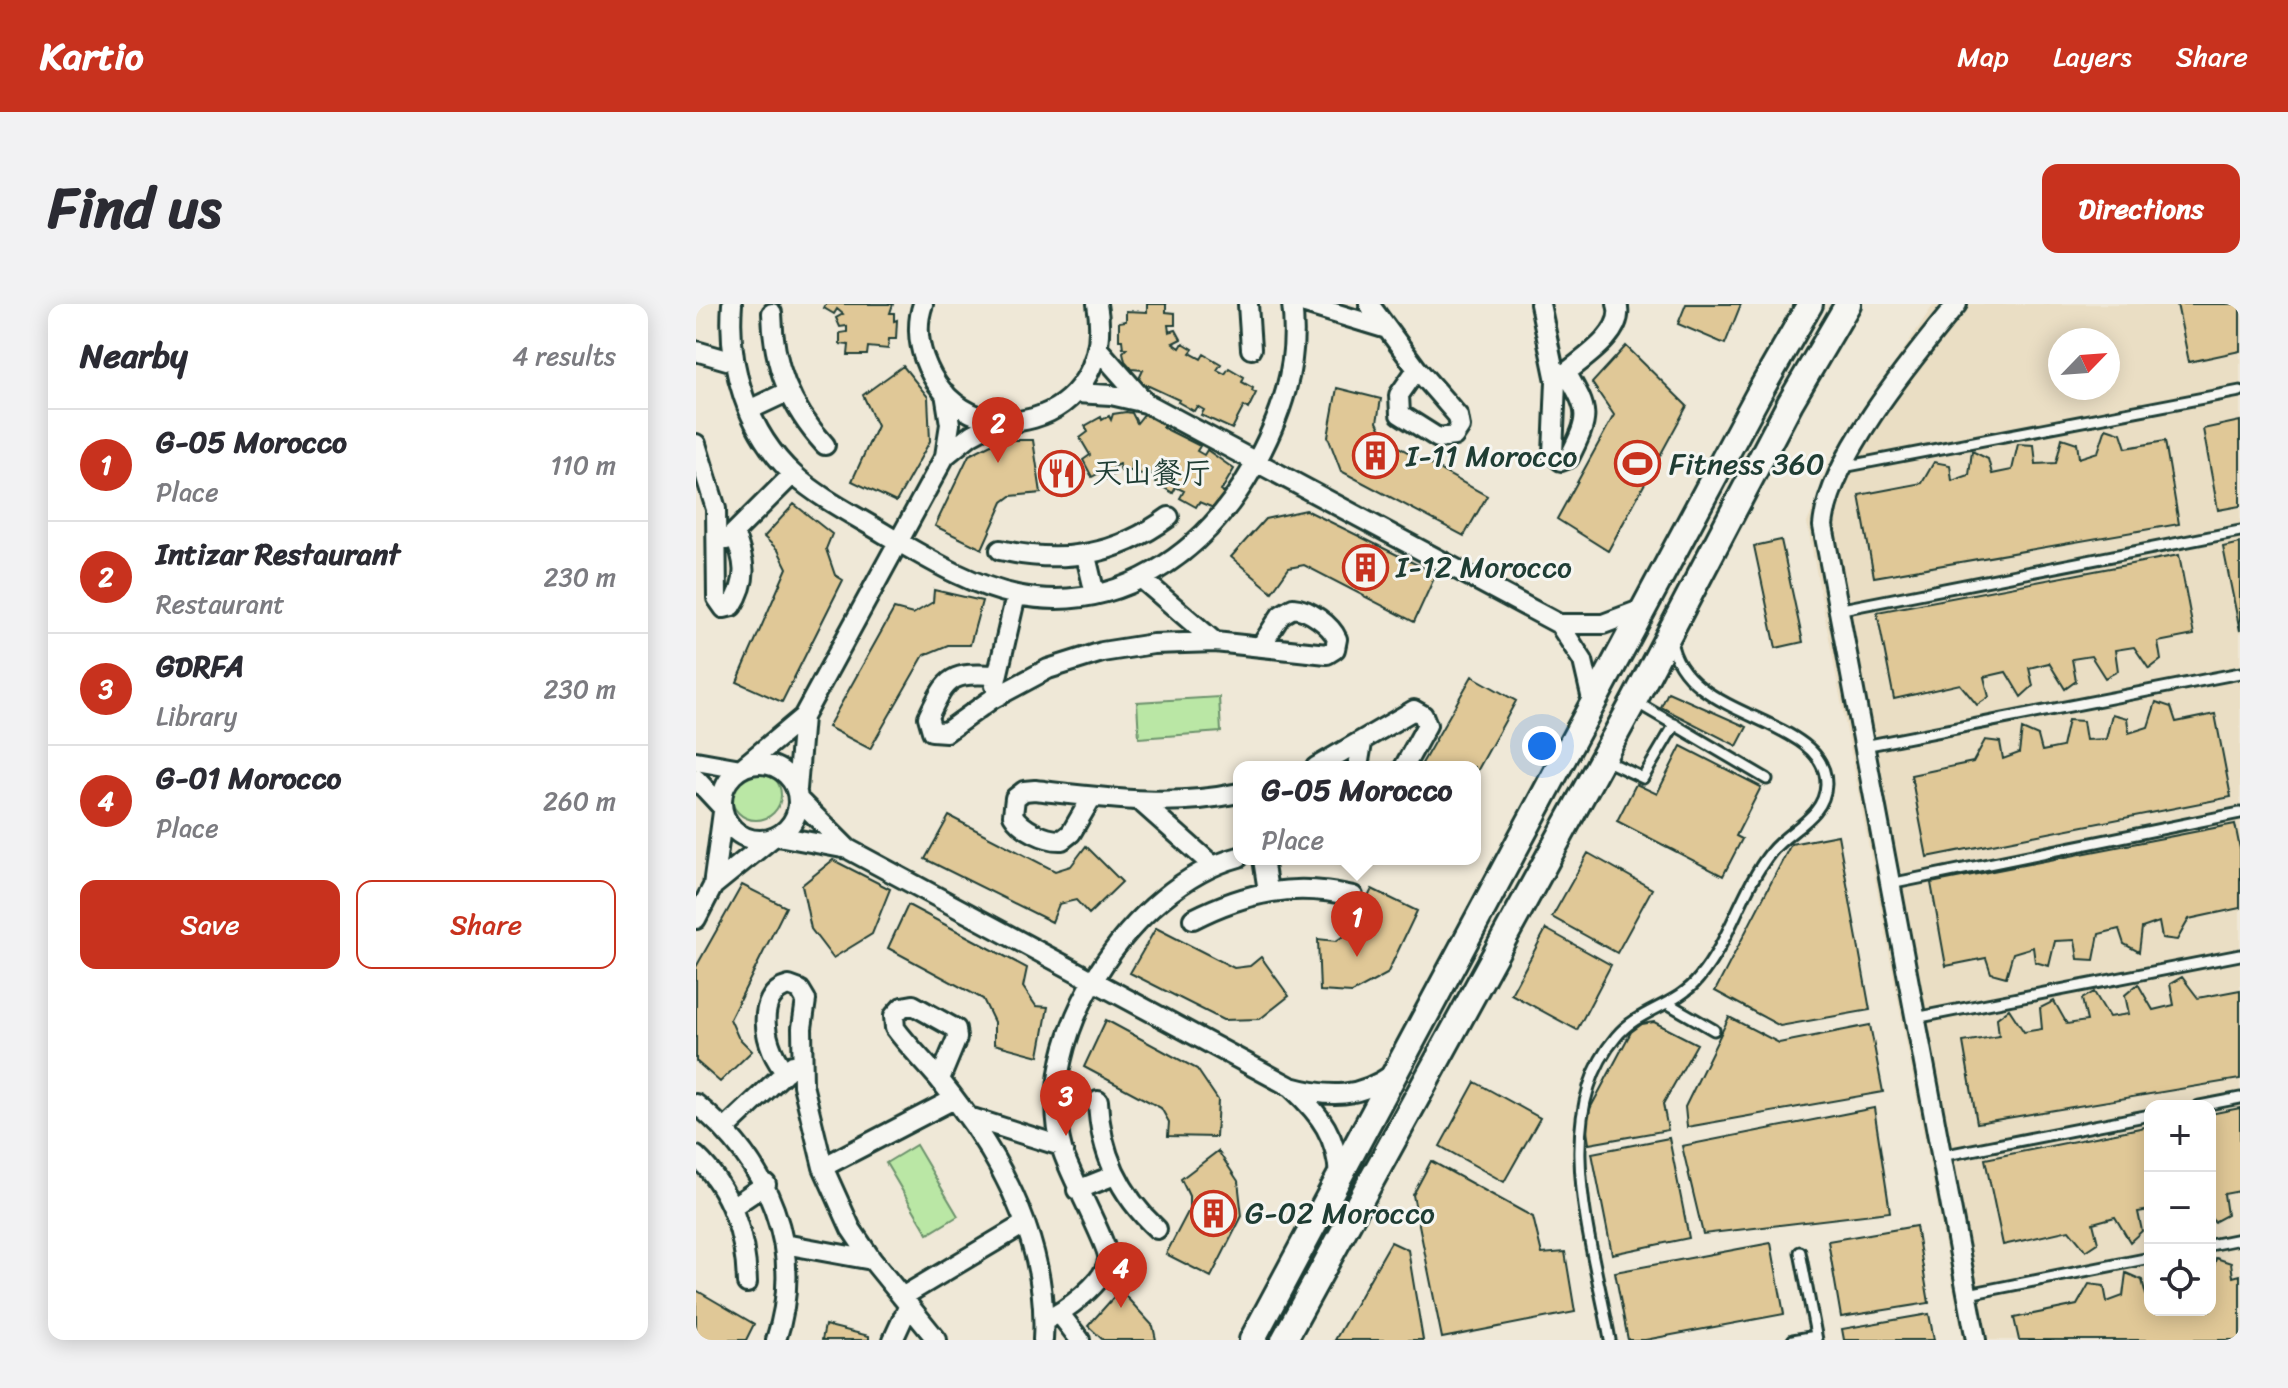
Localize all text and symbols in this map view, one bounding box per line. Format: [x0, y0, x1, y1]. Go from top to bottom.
text: Kartio [40, 23, 144, 90]
text: Map [1957, 32, 2009, 81]
text: Layers [2053, 32, 2132, 81]
text: Share [2176, 32, 2248, 81]
text: Find us [48, 159, 221, 258]
button: Directions [2042, 164, 2240, 253]
text: Nearby [80, 326, 188, 386]
north arrow [2048, 328, 2120, 400]
text: 4 results [512, 333, 616, 379]
pin: 2 [972, 397, 1024, 463]
text: G-05 Morocco [156, 415, 347, 469]
place label: I-11 Morocco [1405, 429, 1578, 483]
building icon: I-11 Morocco [1351, 432, 1399, 480]
place label: Fitness 360 [1669, 437, 1825, 491]
sports icon: Fitness 360 [1614, 440, 1662, 488]
text: 1 [100, 442, 112, 488]
text: 110 m [551, 442, 616, 488]
place label: 天山餐厅 [1092, 446, 1212, 500]
restaurant icon: 天山餐厅 [1037, 449, 1085, 497]
text: Place [156, 469, 219, 515]
text: Intizar Restaurant [156, 527, 400, 581]
place label: I-12 Morocco [1395, 540, 1572, 594]
building icon: I-12 Morocco [1341, 543, 1389, 591]
text: 2 [98, 554, 114, 600]
text: 230 m [544, 554, 616, 600]
text: Restaurant [156, 581, 285, 627]
text: GDRFA [156, 639, 244, 693]
text: 3 [99, 666, 113, 712]
text: 230 m [544, 666, 616, 712]
text: Library [156, 693, 237, 739]
your location [1522, 726, 1562, 766]
text: G-01 Morocco [156, 751, 341, 805]
popup [1233, 761, 1481, 865]
text: G-05 Morocco [1262, 763, 1452, 817]
text: 4 [98, 778, 114, 824]
text: 260 m [543, 778, 616, 824]
text: Place [156, 805, 219, 851]
text: Place [1262, 817, 1324, 863]
button: Save [80, 880, 340, 969]
button: Share [356, 880, 616, 969]
pin: 1 [1331, 891, 1383, 957]
pin: 3 [1040, 1070, 1092, 1136]
map controls [2144, 1100, 2216, 1316]
button: + [2144, 1100, 2216, 1172]
button: − [2144, 1172, 2216, 1244]
place label: G-02 Morocco [1245, 1186, 1435, 1240]
building icon: G-02 Morocco [1190, 1189, 1238, 1237]
pin: 4 [1095, 1242, 1147, 1308]
button: locate [2144, 1244, 2216, 1316]

